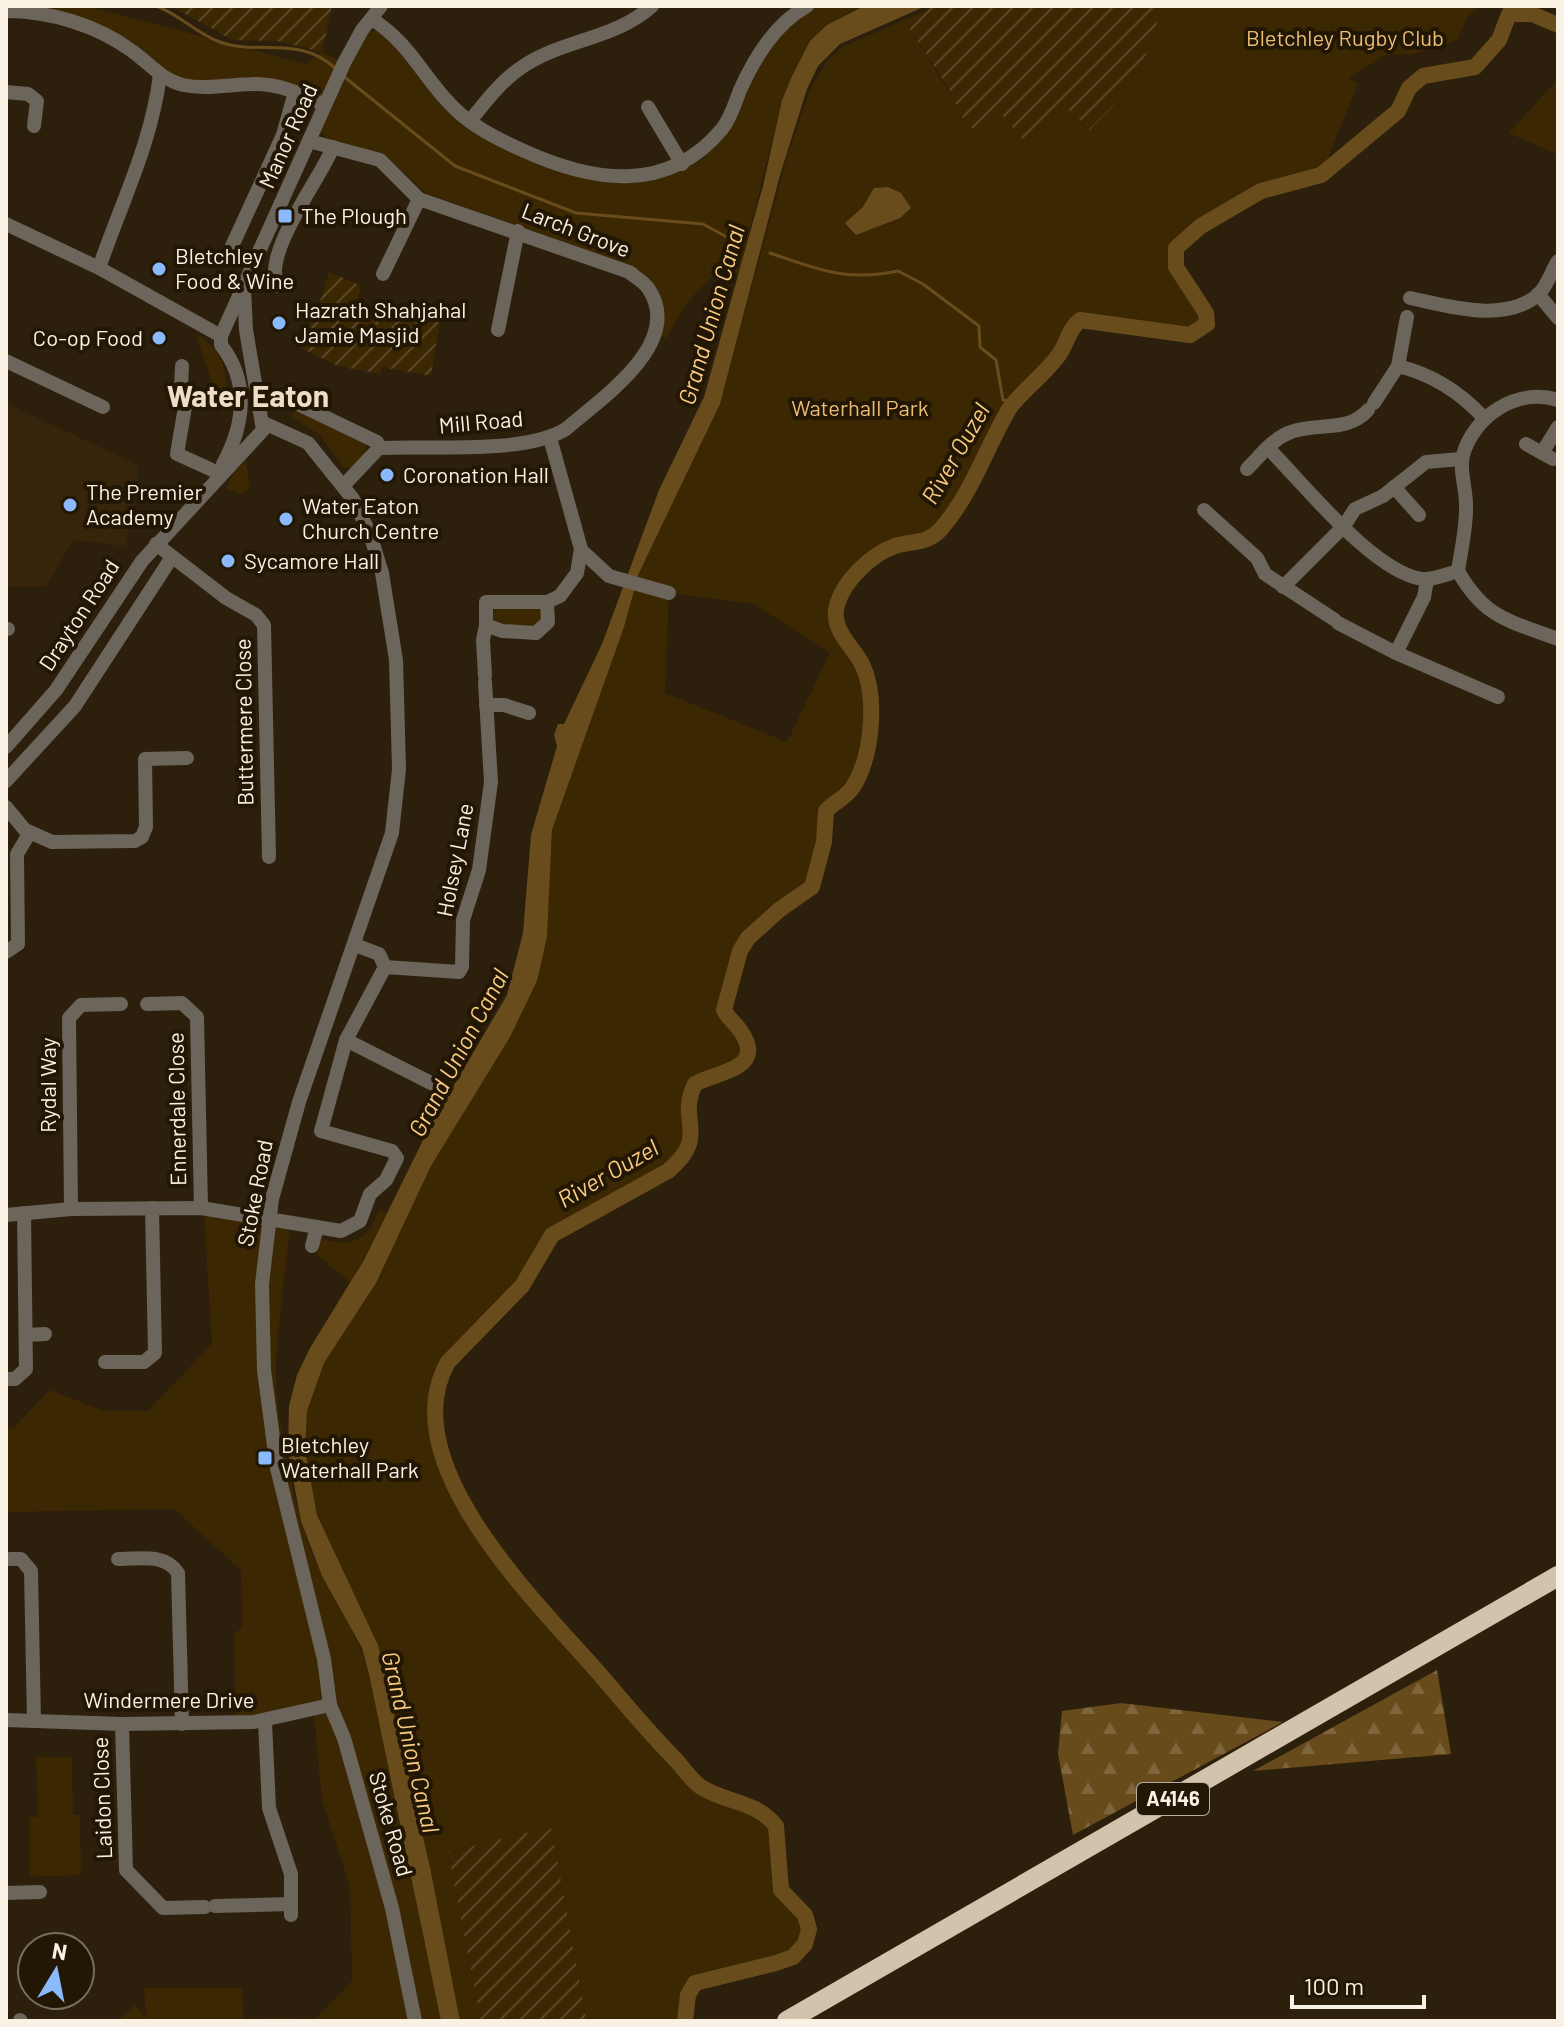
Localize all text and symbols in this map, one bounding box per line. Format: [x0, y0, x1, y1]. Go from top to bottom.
park label: Bletchley Rugby Club [1246, 24, 1444, 50]
street label: Manor Road [252, 79, 322, 192]
street label: Larch Grove [518, 196, 634, 262]
place label: The Plough [301, 202, 407, 228]
marker: The Plough [276, 207, 294, 225]
water label: Grand Union Canal [671, 221, 750, 408]
place label: Bletchley Food & Wine [175, 242, 294, 293]
marker: Bletchley Food & Wine [150, 260, 168, 278]
place label: Hazrath Shahjahal Jamie Masjid [295, 296, 466, 347]
marker: Hazrath Shahjahal Jamie Masjid [270, 314, 288, 332]
place label: Co-op Food [33, 324, 143, 350]
marker: Co-op Food [150, 329, 168, 347]
district label: Water Eaton [167, 377, 329, 413]
park label: Waterhall Park [791, 394, 929, 420]
water label: River Ouzel [914, 397, 995, 509]
street label: Mill Road [438, 404, 524, 438]
place label: Coronation Hall [403, 461, 549, 487]
marker: Coronation Hall [378, 466, 396, 484]
place label: The Premier Academy [86, 478, 203, 529]
place label: Water Eaton Church Centre [302, 492, 439, 543]
marker: The Premier Academy [61, 496, 79, 514]
marker: Water Eaton Church Centre [277, 510, 295, 528]
place label: Sycamore Hall [244, 547, 379, 573]
marker: Sycamore Hall [219, 552, 237, 570]
street label: Drayton Road [33, 554, 124, 675]
street label: Buttermere Close [229, 638, 257, 806]
street label: Holsey Lane [430, 801, 478, 919]
water label: Grand Union Canal [401, 963, 514, 1141]
street label: Ennerdale Close [162, 1032, 190, 1186]
street label: Rydal Way [34, 1037, 60, 1133]
water label: River Ouzel [552, 1132, 663, 1213]
street label: Stoke Road [231, 1137, 277, 1248]
place label: Bletchley Waterhall Park [281, 1431, 419, 1482]
marker: Bletchley Waterhall Park [256, 1449, 274, 1467]
water label: Grand Union Canal [376, 1648, 447, 1836]
street label: Windermere Drive [83, 1686, 255, 1712]
street label: Laidon Close [86, 1736, 116, 1860]
street label: Stoke Road [365, 1768, 419, 1879]
road number: A4146 [1137, 1783, 1209, 1815]
north arrow [16, 1931, 96, 2011]
text: N [50, 1936, 69, 1964]
scale bar [1292, 1959, 1424, 2009]
text: 100 m [1304, 1971, 1364, 2000]

